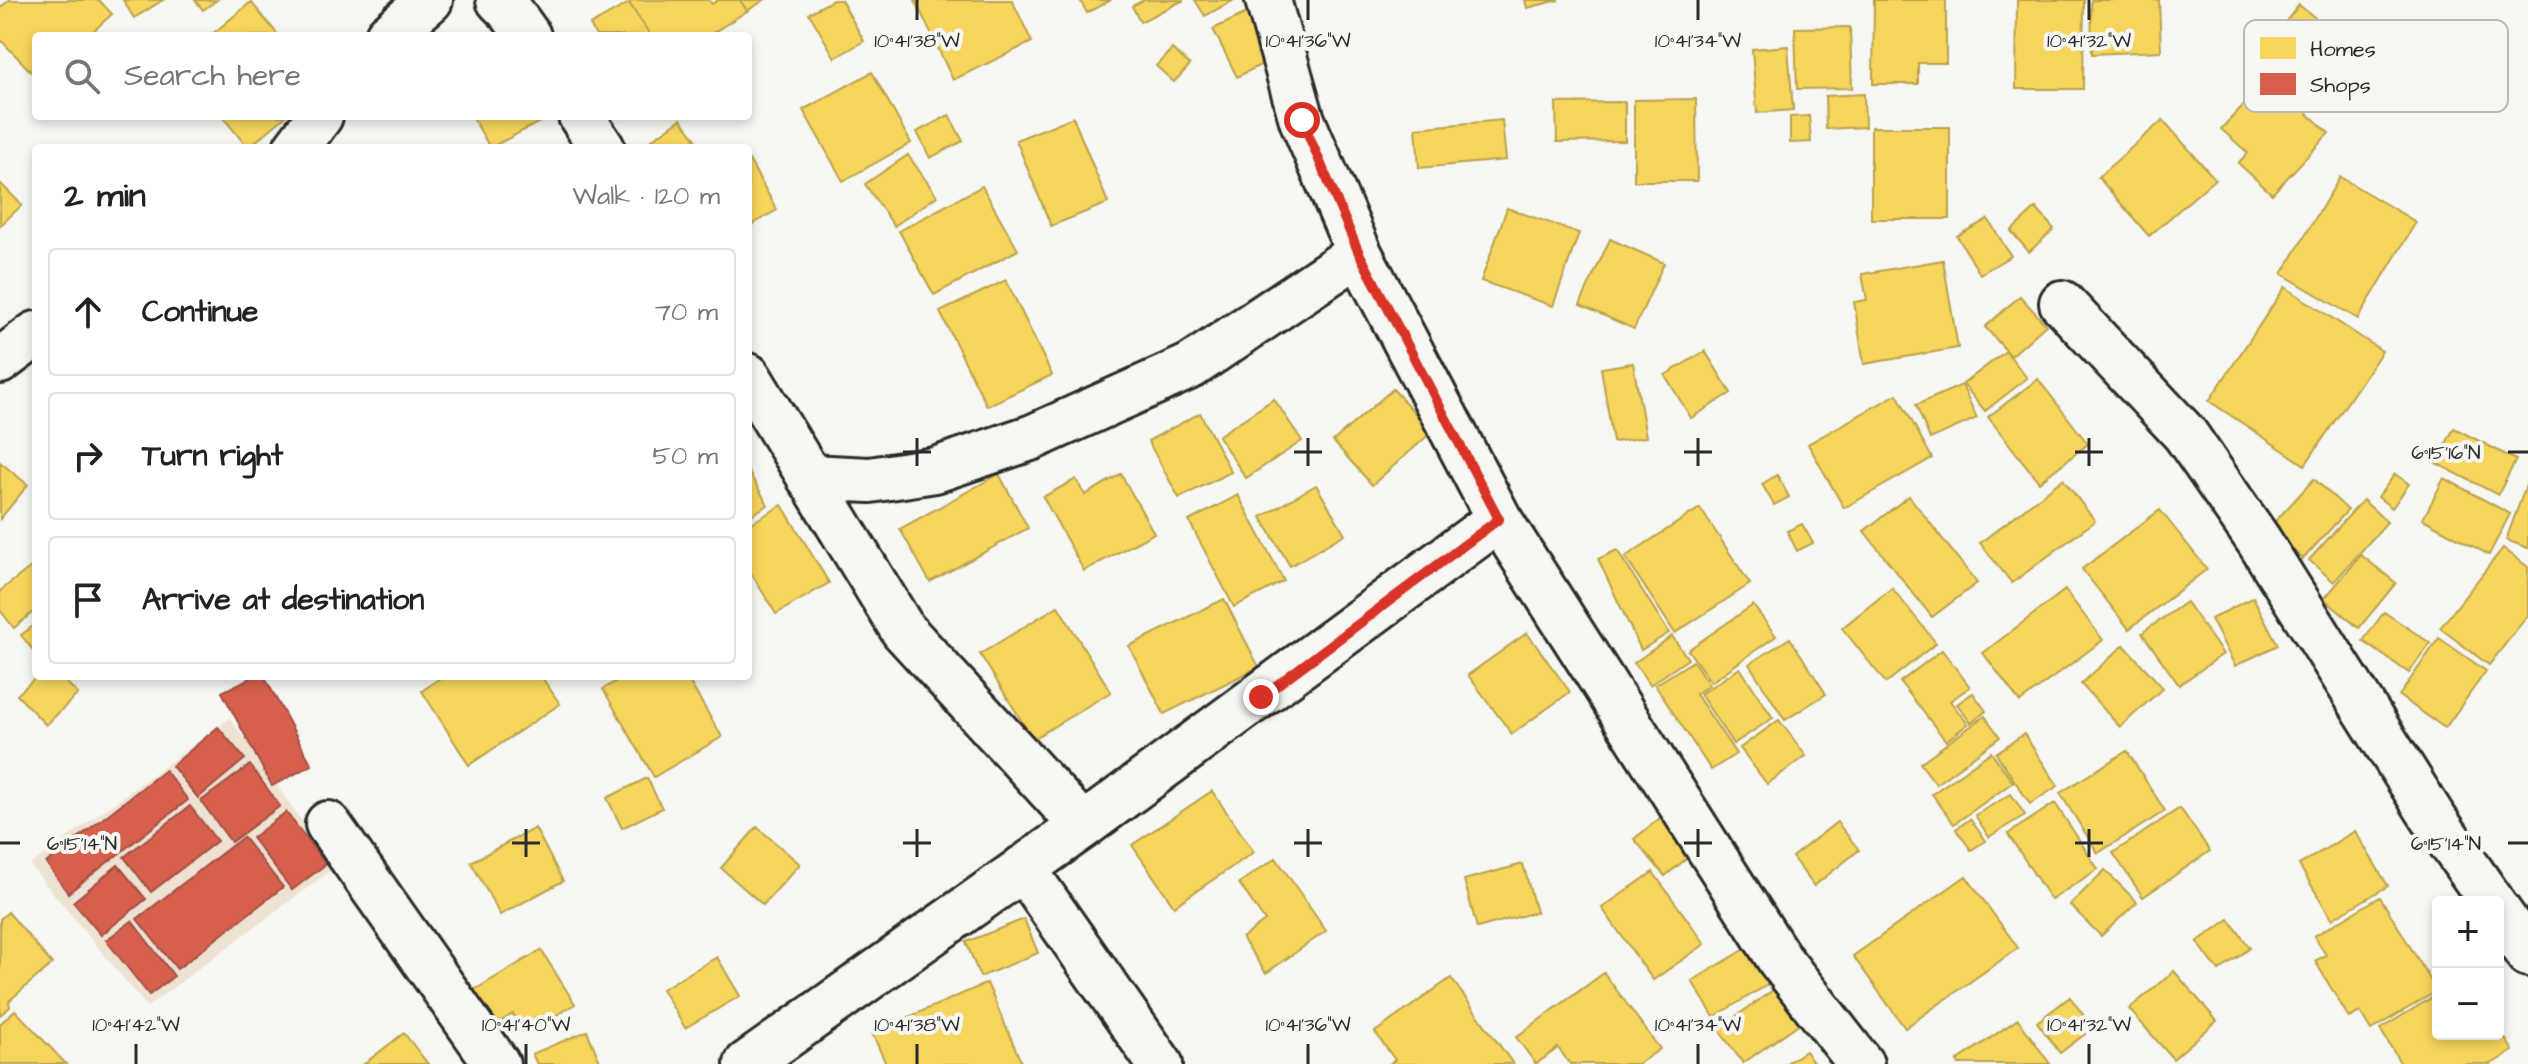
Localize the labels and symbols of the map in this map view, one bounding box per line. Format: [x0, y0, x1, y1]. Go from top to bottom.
legend [2244, 20, 2508, 112]
text: 10°41'38"W [874, 27, 960, 55]
text: 10°41'36"W [1265, 27, 1351, 55]
text: 10°41'34"W [1655, 27, 1741, 55]
text: 10°41'32"W [2047, 27, 2131, 55]
text: Homes [2310, 34, 2376, 65]
text: Shops [2310, 70, 2371, 101]
route start [1284, 102, 1320, 138]
text: 6°15'16"N [2411, 439, 2481, 467]
route end [1243, 679, 1279, 715]
text: 6°15'14"N [47, 830, 117, 858]
text: 6°15'14"N [2411, 830, 2481, 858]
text: 10°41'42"W [92, 1011, 180, 1039]
text: 10°41'40"W [482, 1011, 571, 1039]
text: 10°41'38"W [874, 1011, 960, 1039]
text: 10°41'36"W [1265, 1011, 1351, 1039]
text: 10°41'34"W [1655, 1011, 1741, 1039]
text: 10°41'32"W [2047, 1011, 2131, 1039]

